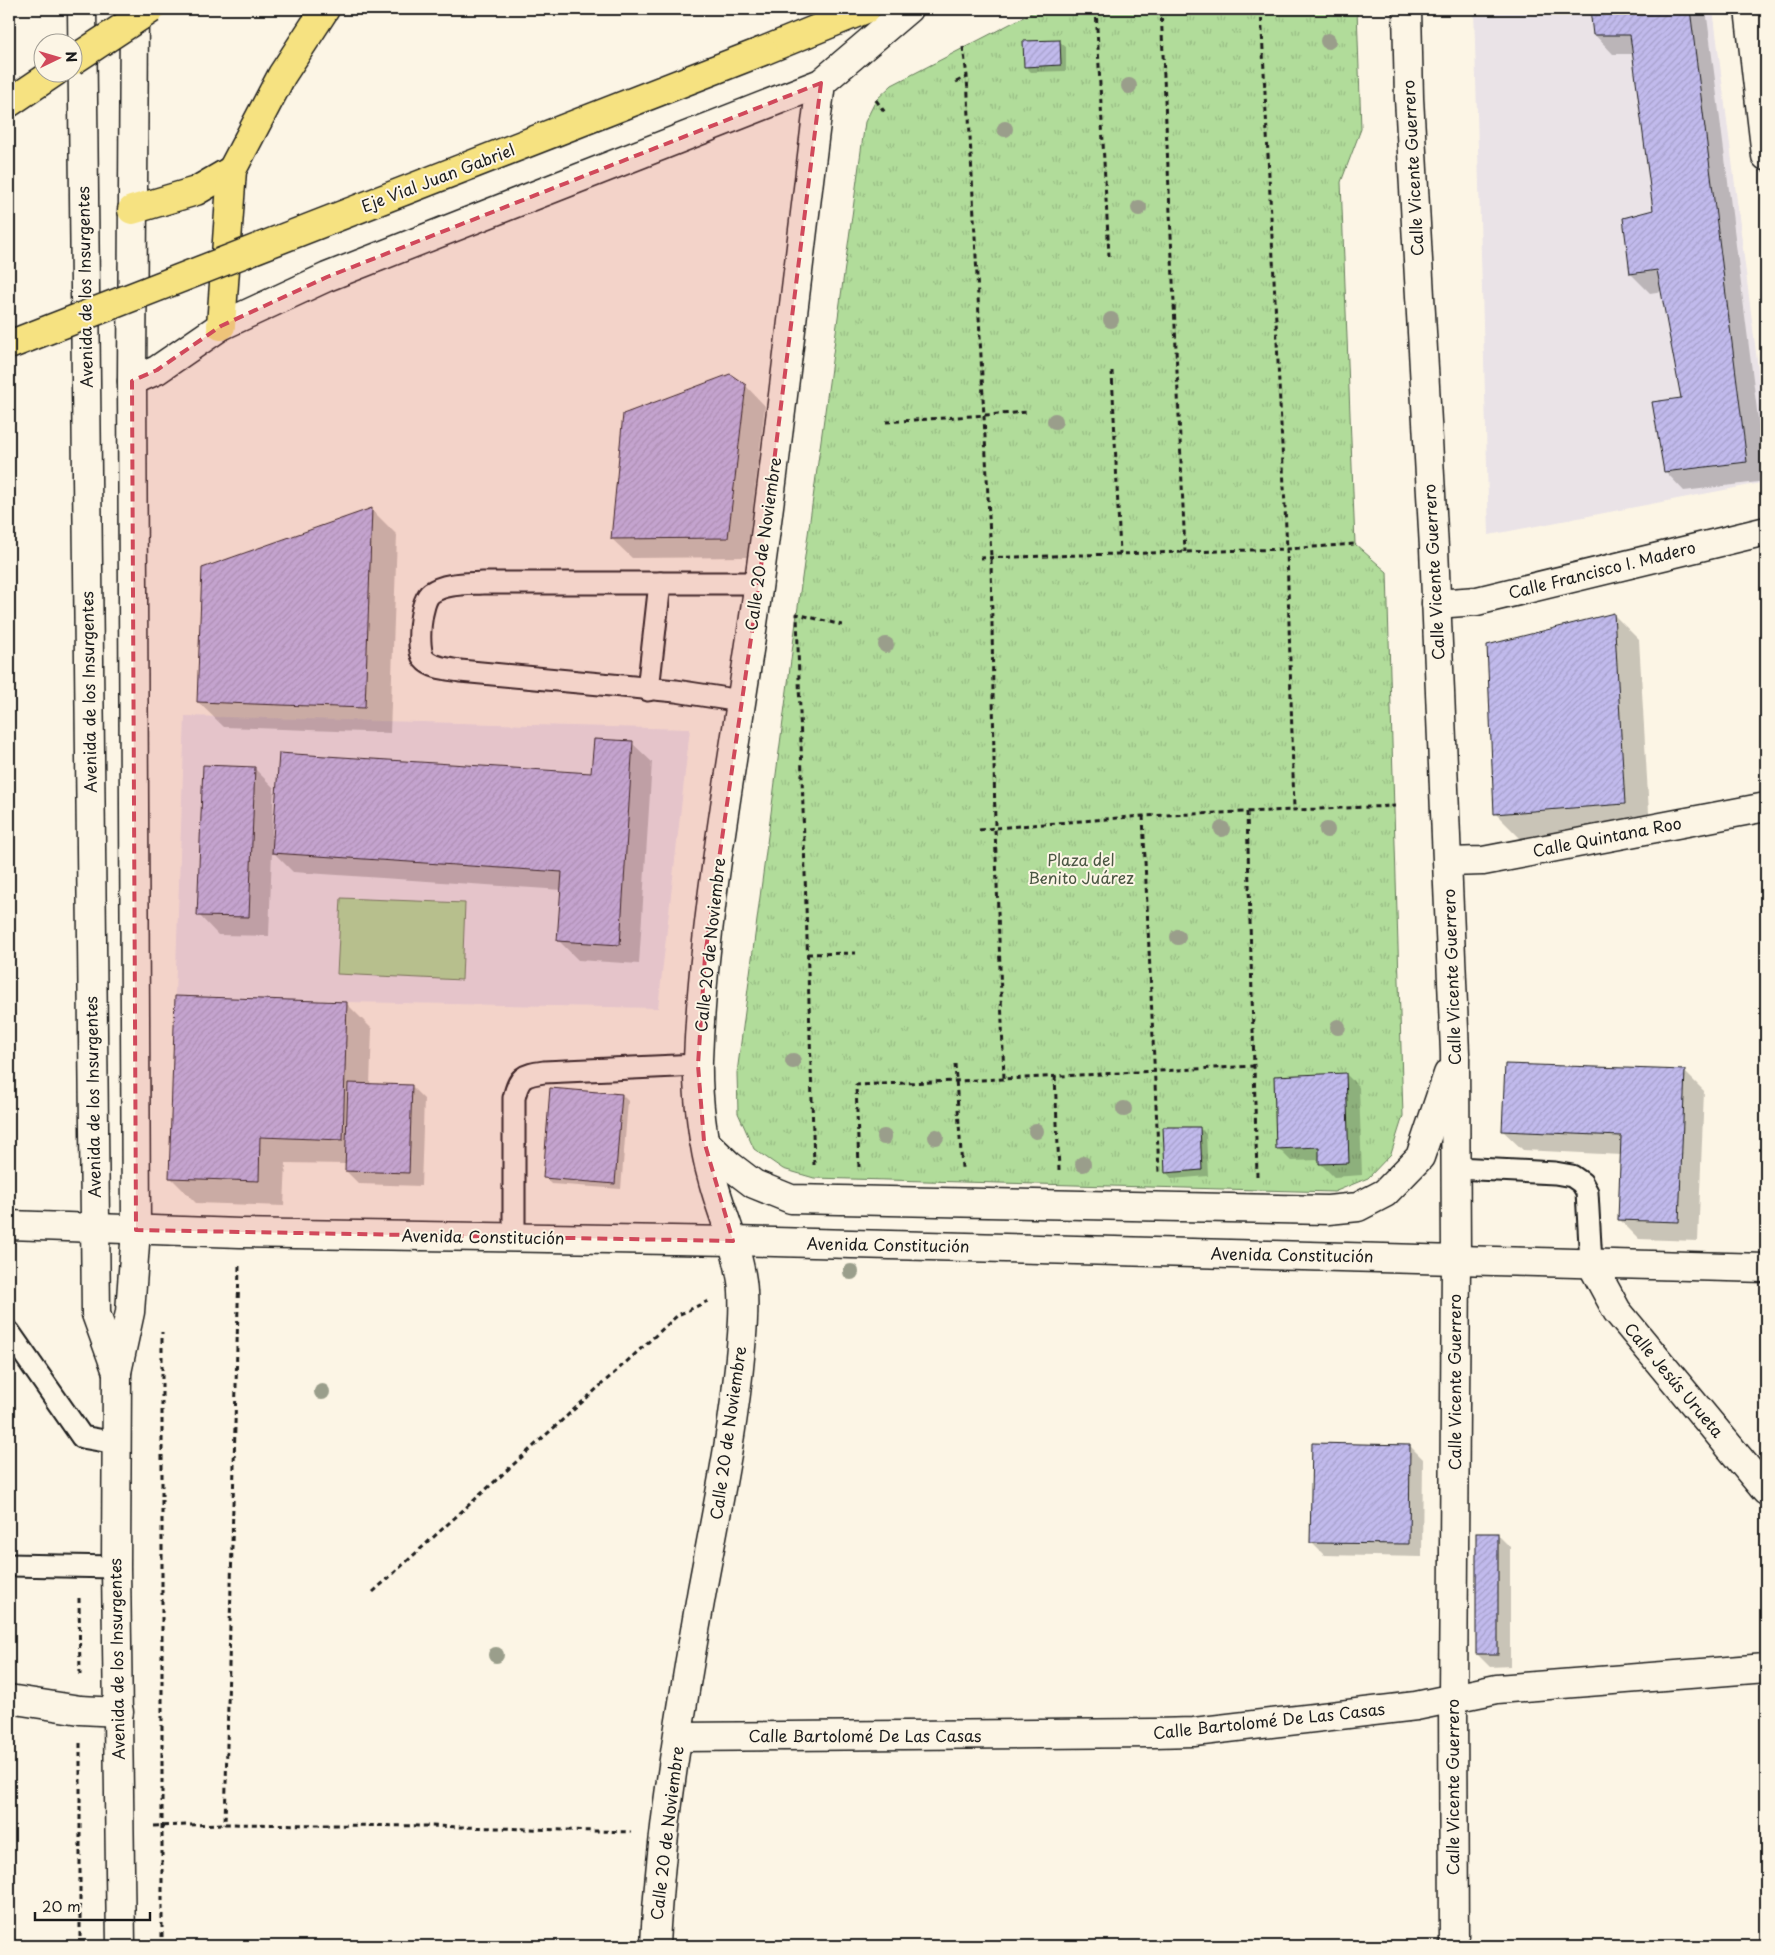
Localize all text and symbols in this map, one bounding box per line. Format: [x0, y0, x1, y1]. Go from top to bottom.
north arrow [32, 32, 82, 82]
text: N [61, 50, 82, 63]
street label: Calle Vicente Guerrero [1395, 79, 1429, 257]
street label: Eje Vial Juan Gabriel [357, 137, 518, 217]
street label: Avenida de los Insurgentes [70, 186, 98, 388]
street label: Calle 20 de Noviembre [738, 455, 786, 632]
street label: Calle Vicente Guerrero [1416, 483, 1450, 661]
street label: Calle Francisco I. Madero [1506, 534, 1698, 604]
street label: Avenida de los Insurgentes [74, 591, 102, 793]
street label: Calle Quintana Roo [1530, 810, 1683, 862]
park label: Plaza del Benito Juárez [1028, 847, 1134, 889]
street label: Calle 20 de Noviembre [688, 856, 730, 1033]
street label: Calle Vicente Guerrero [1436, 888, 1466, 1066]
street label: Avenida de los Insurgentes [78, 996, 106, 1198]
street label: Avenida Constitución [401, 1223, 565, 1249]
street label: Avenida Constitución [806, 1231, 970, 1257]
street label: Avenida Constitución [1210, 1241, 1374, 1267]
street label: Calle Vicente Guerrero [1442, 1294, 1466, 1470]
street label: Calle Jesús Urueta [1619, 1317, 1730, 1442]
street label: Calle 20 de Noviembre [703, 1344, 751, 1521]
street label: Avenida de los Insurgentes [102, 1558, 130, 1760]
street label: Calle Bartolomé De Las Casas [1152, 1696, 1386, 1744]
street label: Calle Vicente Guerrero [1440, 1699, 1464, 1875]
street label: Calle Bartolomé De Las Casas [749, 1723, 981, 1747]
street label: Calle 20 de Noviembre [643, 1744, 689, 1921]
scale bar [35, 1890, 150, 1922]
text: 20 m [42, 1894, 81, 1917]

